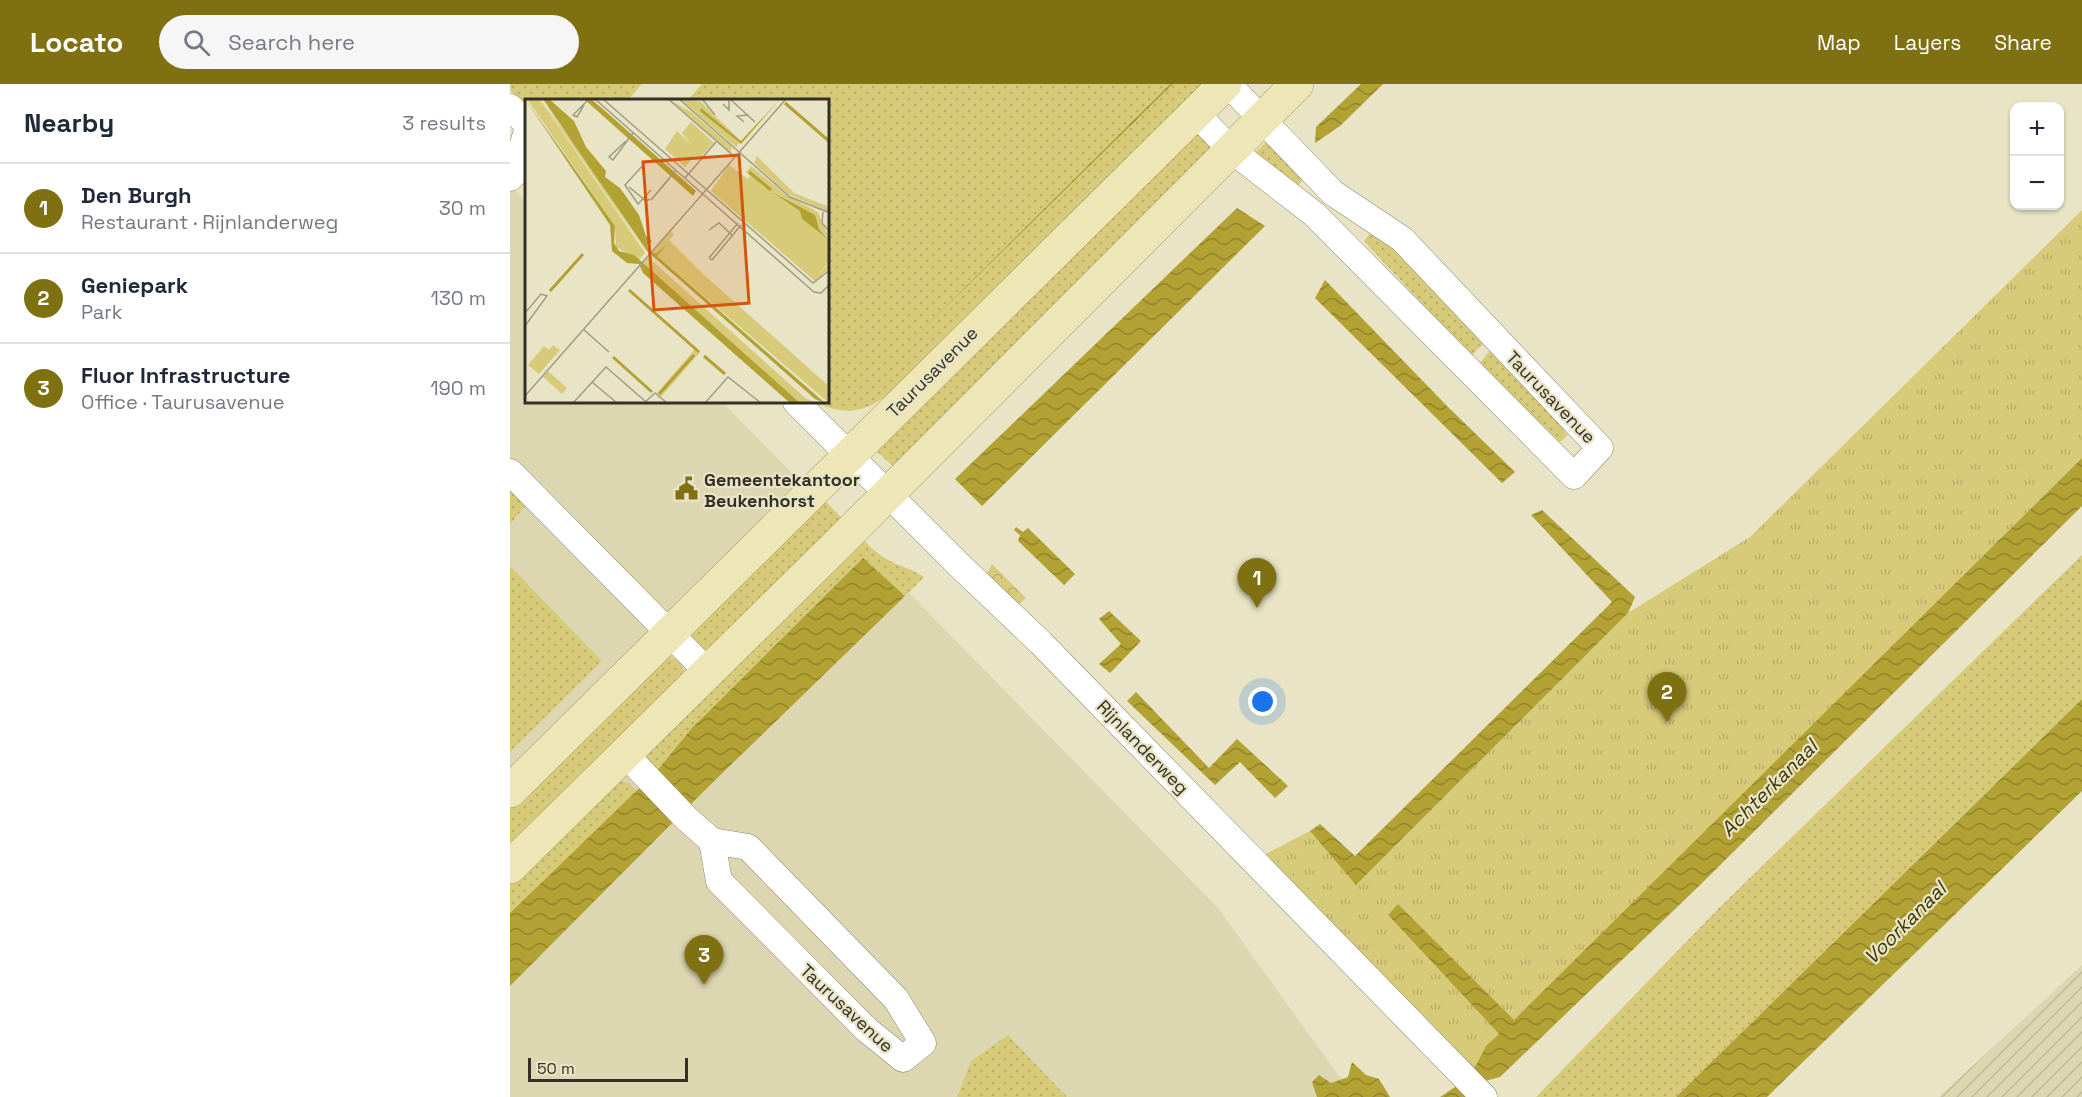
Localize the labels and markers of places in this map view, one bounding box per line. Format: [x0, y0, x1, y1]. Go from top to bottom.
place label: Gemeentekantoor Beukenhorst [704, 468, 860, 512]
public building icon: Gemeentekantoor Beukenhorst [673, 476, 699, 502]
pin: 1 [1238, 558, 1276, 608]
pin: 2 [1648, 672, 1686, 722]
pin: 3 [684, 936, 724, 985]

